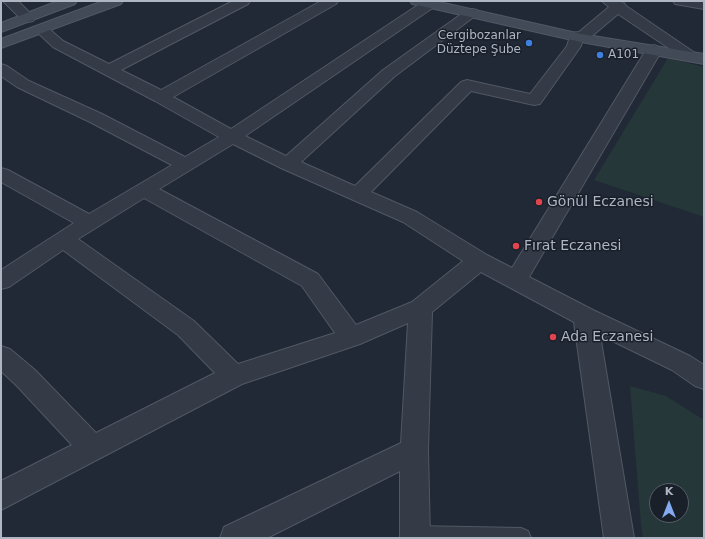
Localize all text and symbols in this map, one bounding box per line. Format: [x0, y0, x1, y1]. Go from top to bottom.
place label: Cergibozanlar Düztepe Şube [437, 29, 521, 57]
marker: Cergibozanlar Düztepe Şube [524, 38, 534, 48]
place label: A101 [608, 48, 639, 62]
marker: A101 [595, 50, 605, 60]
place label: Gönül Eczanesi [547, 194, 654, 210]
marker: Gönül Eczanesi [534, 197, 544, 207]
place label: Fırat Eczanesi [524, 238, 621, 254]
marker: Fırat Eczanesi [511, 241, 521, 251]
place label: Ada Eczanesi [561, 329, 653, 345]
marker: Ada Eczanesi [548, 332, 558, 342]
north arrow [649, 483, 689, 523]
text: K [665, 485, 673, 498]

